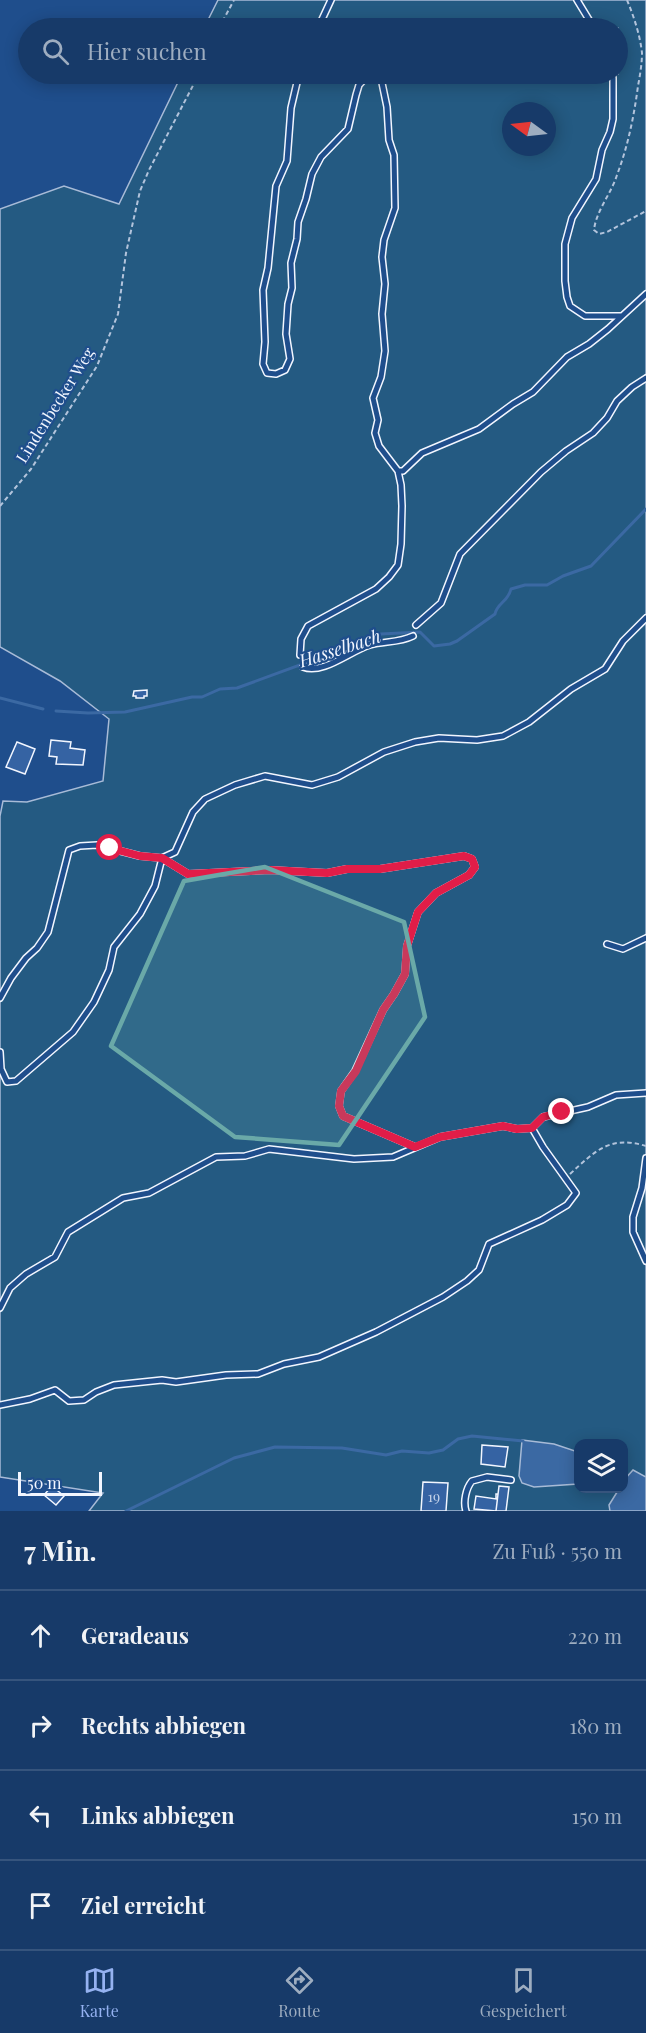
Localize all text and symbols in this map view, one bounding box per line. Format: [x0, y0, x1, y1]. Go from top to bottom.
search box [18, 18, 628, 84]
icon: search [39, 35, 72, 68]
text: Hier suchen [87, 36, 207, 66]
north arrow [502, 102, 556, 156]
street label: Lindenbecker Weg [11, 343, 99, 466]
water label: Hasselbach [295, 624, 384, 673]
route start [96, 834, 122, 860]
route end [548, 1098, 574, 1124]
map controls [574, 1439, 628, 1493]
button: layers [574, 1439, 628, 1493]
scale bar [18, 1469, 102, 1496]
text: 50 m [27, 1472, 61, 1493]
house number: 19 [428, 1487, 440, 1506]
text: 7 Min. [24, 1533, 97, 1568]
text: Zu Fuß · 550 m [492, 1537, 622, 1564]
icon: ahead [24, 1619, 57, 1652]
text: Geradeaus [81, 1620, 189, 1650]
text: 220 m [568, 1622, 622, 1649]
icon: right [24, 1709, 57, 1742]
text: Rechts abbiegen [81, 1710, 246, 1740]
text: 180 m [569, 1712, 622, 1739]
icon: left [24, 1799, 57, 1832]
text: Links abbiegen [81, 1800, 235, 1830]
text: 150 m [572, 1802, 622, 1829]
icon: arrive [24, 1889, 57, 1922]
text: Ziel erreicht [81, 1890, 205, 1920]
tab: Karte [80, 1964, 119, 2021]
tab: Route [278, 1964, 320, 2021]
tab: Gespeichert [480, 1964, 566, 2021]

